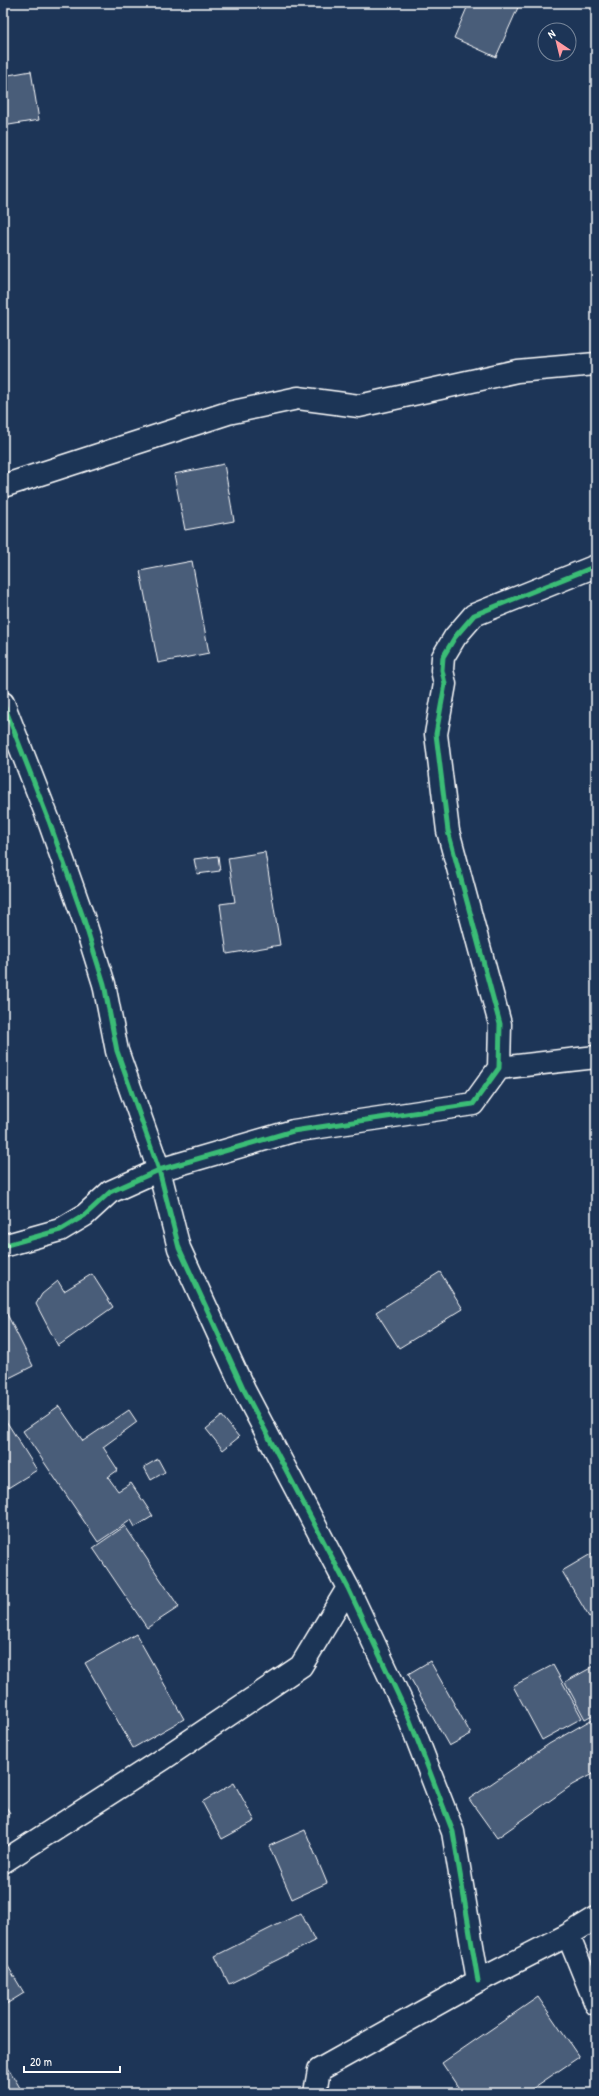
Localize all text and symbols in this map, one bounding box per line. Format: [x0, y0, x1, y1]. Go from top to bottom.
north arrow [537, 22, 577, 62]
text: N [545, 26, 558, 41]
scale bar [24, 2048, 120, 2074]
text: 20 m [30, 2053, 52, 2070]

